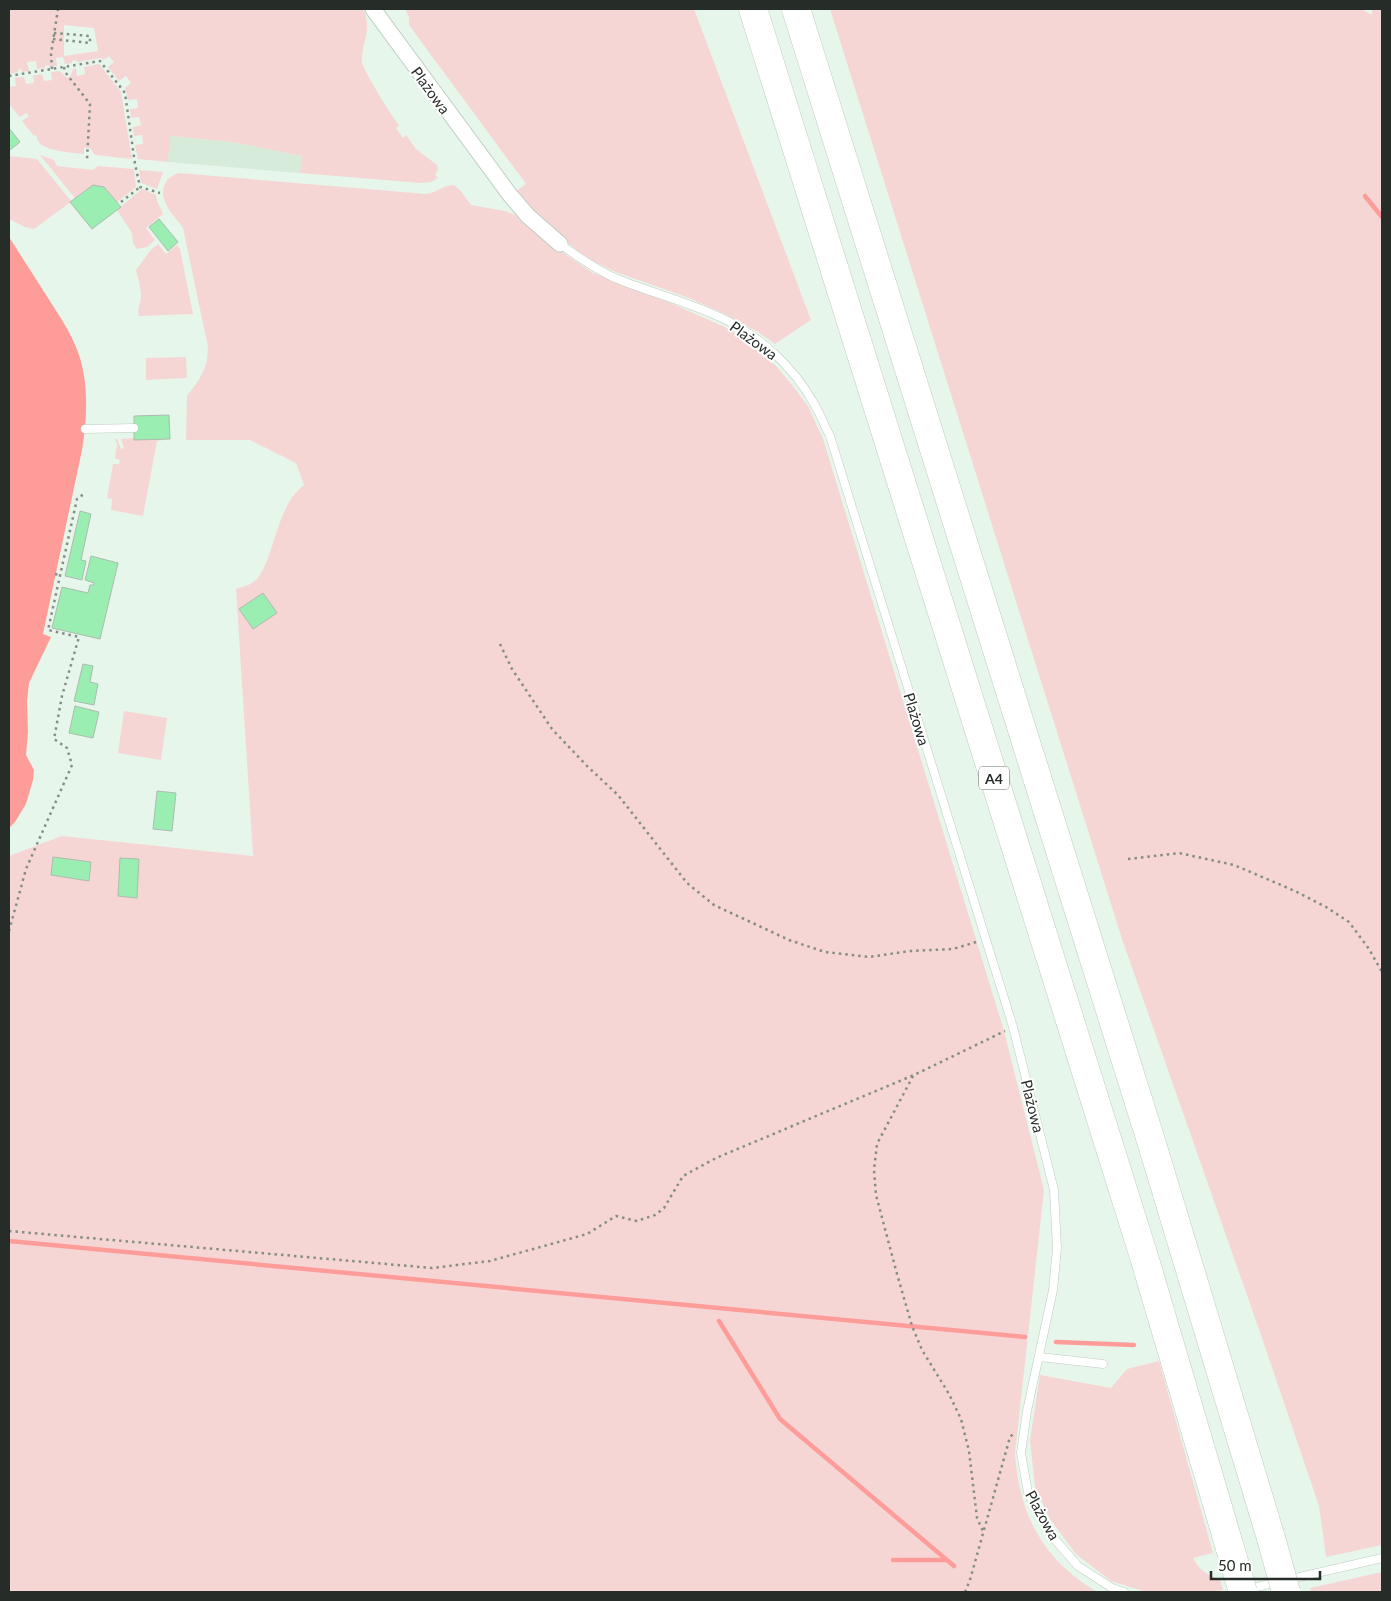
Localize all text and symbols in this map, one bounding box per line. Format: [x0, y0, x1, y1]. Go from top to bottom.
street label: Plażowa [408, 63, 454, 117]
street label: Plażowa [727, 317, 781, 363]
street label: Plażowa [900, 690, 934, 748]
road number: A4 [979, 766, 1009, 790]
street label: Plażowa [1018, 1078, 1048, 1134]
street label: Plażowa [1022, 1487, 1064, 1543]
scale bar [1211, 1548, 1320, 1580]
text: 50 m [1218, 1556, 1252, 1574]

